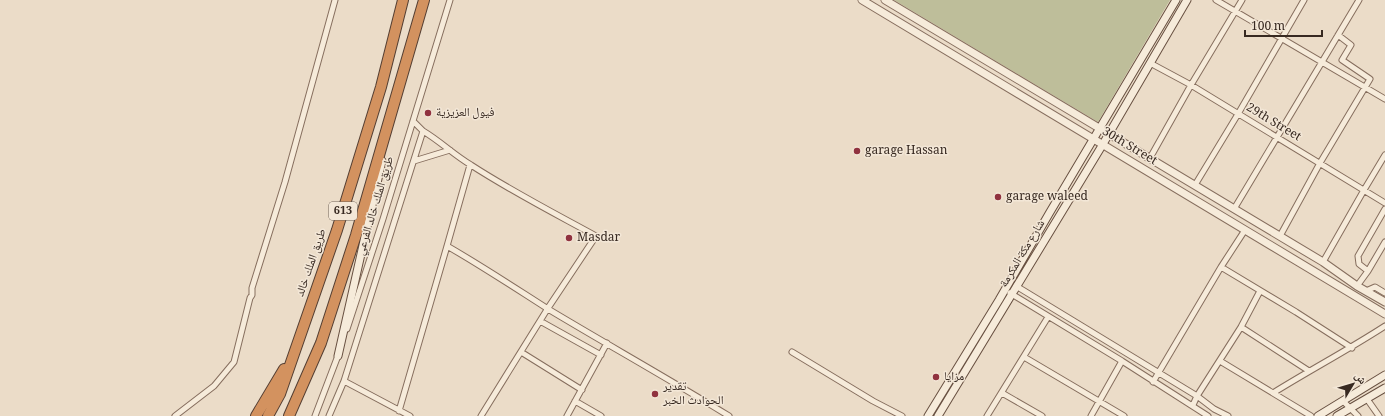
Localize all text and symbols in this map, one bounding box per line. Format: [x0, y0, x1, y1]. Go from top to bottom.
scale bar [1245, 12, 1322, 38]
text: 100 m [1251, 17, 1285, 38]
street label: 29th Street [1241, 98, 1305, 148]
place label: فيول العزيزية [436, 103, 495, 124]
marker: فيول العزيزية [423, 108, 433, 118]
street label: 30th Street [1097, 122, 1161, 172]
place label: garage Hassan [865, 141, 948, 162]
marker: garage Hassan [852, 146, 862, 156]
street label: طريق الملك خالد الفرعي [351, 154, 401, 258]
place label: garage waleed [1006, 187, 1089, 208]
marker: garage waleed [993, 192, 1003, 202]
road number: 613 [329, 202, 357, 220]
street label: شارع مكة المكرمة [994, 216, 1052, 292]
street label: طريق الملك خالد [291, 226, 333, 300]
place label: Masdar [577, 228, 621, 249]
marker: Masdar [564, 233, 574, 243]
north arrow [1333, 364, 1373, 404]
place label: مزايا [944, 367, 964, 388]
text: ش [1349, 368, 1371, 389]
marker: مزايا [931, 372, 941, 382]
place label: تقدير الحوادث الخبر [662, 377, 724, 412]
marker: تقدير الحوادث الخبر [650, 389, 660, 399]

